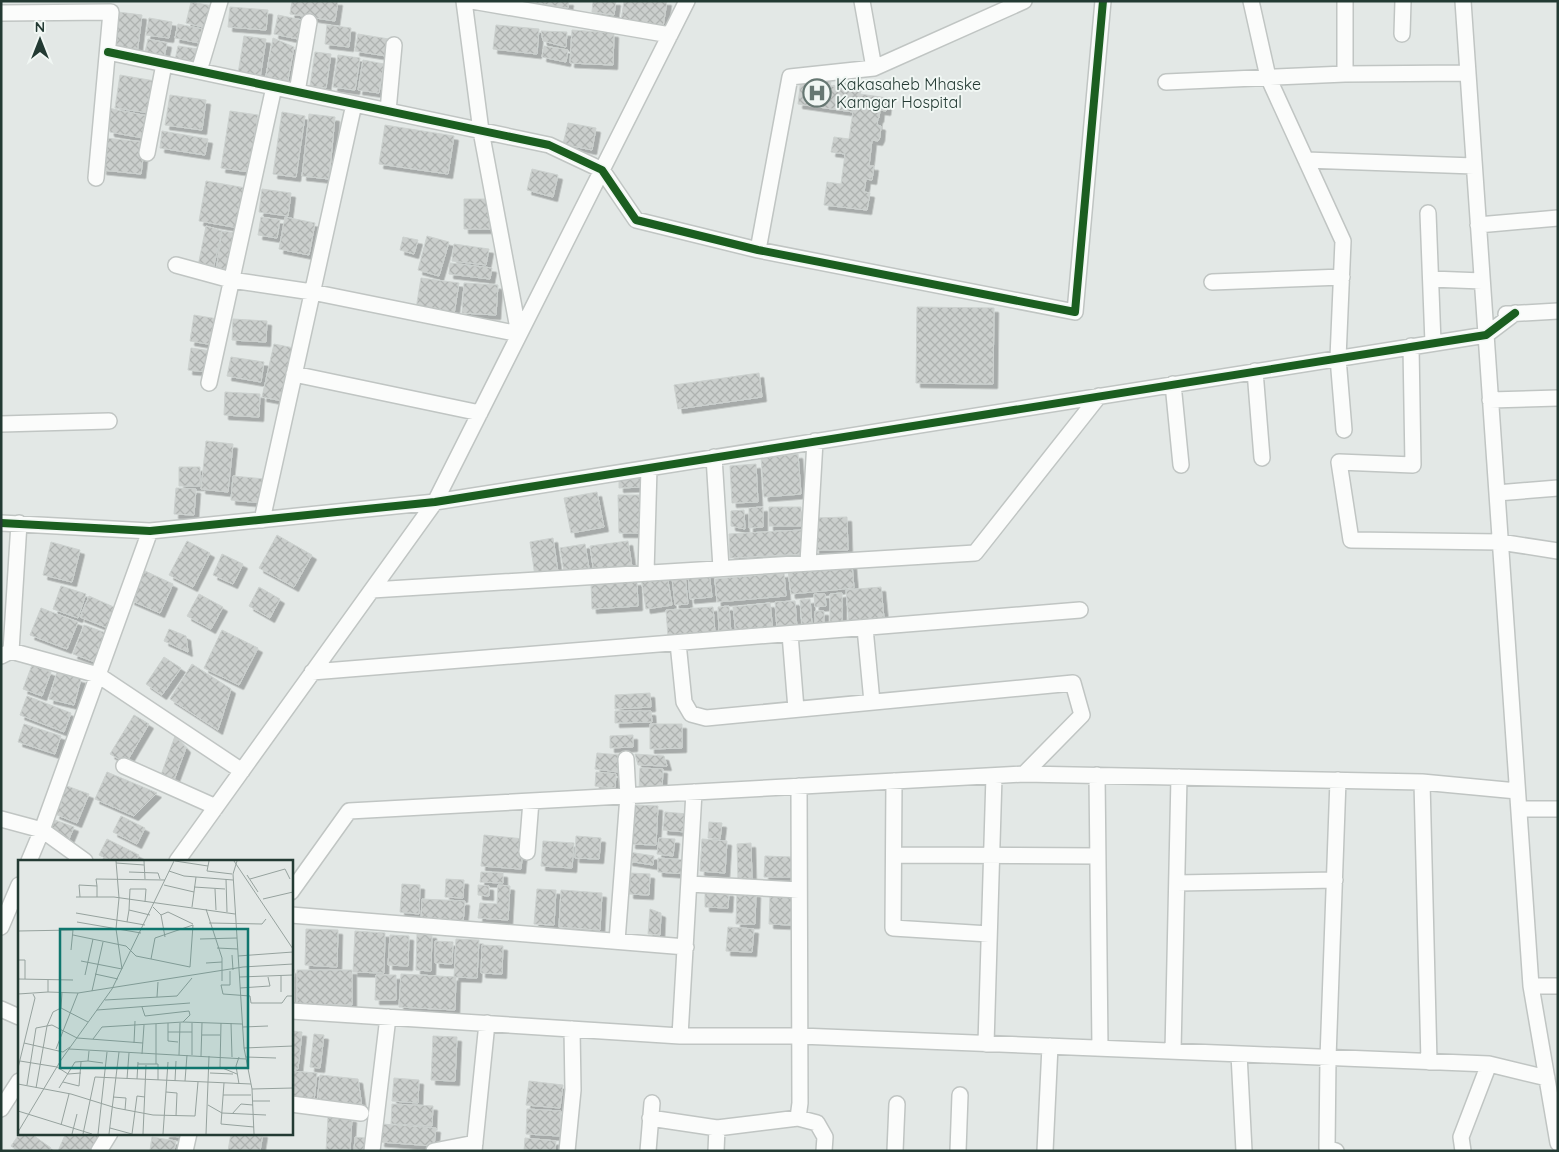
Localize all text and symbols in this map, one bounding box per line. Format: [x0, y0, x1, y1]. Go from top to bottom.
north arrow [15, 15, 65, 65]
text: N [35, 18, 45, 36]
place label: Kakasaheb Mhaske Kamgar Hospital [836, 74, 981, 112]
hospital icon: Kakasaheb Mhaske Kamgar Hospital [802, 78, 832, 108]
inset map [18, 860, 292, 1134]

